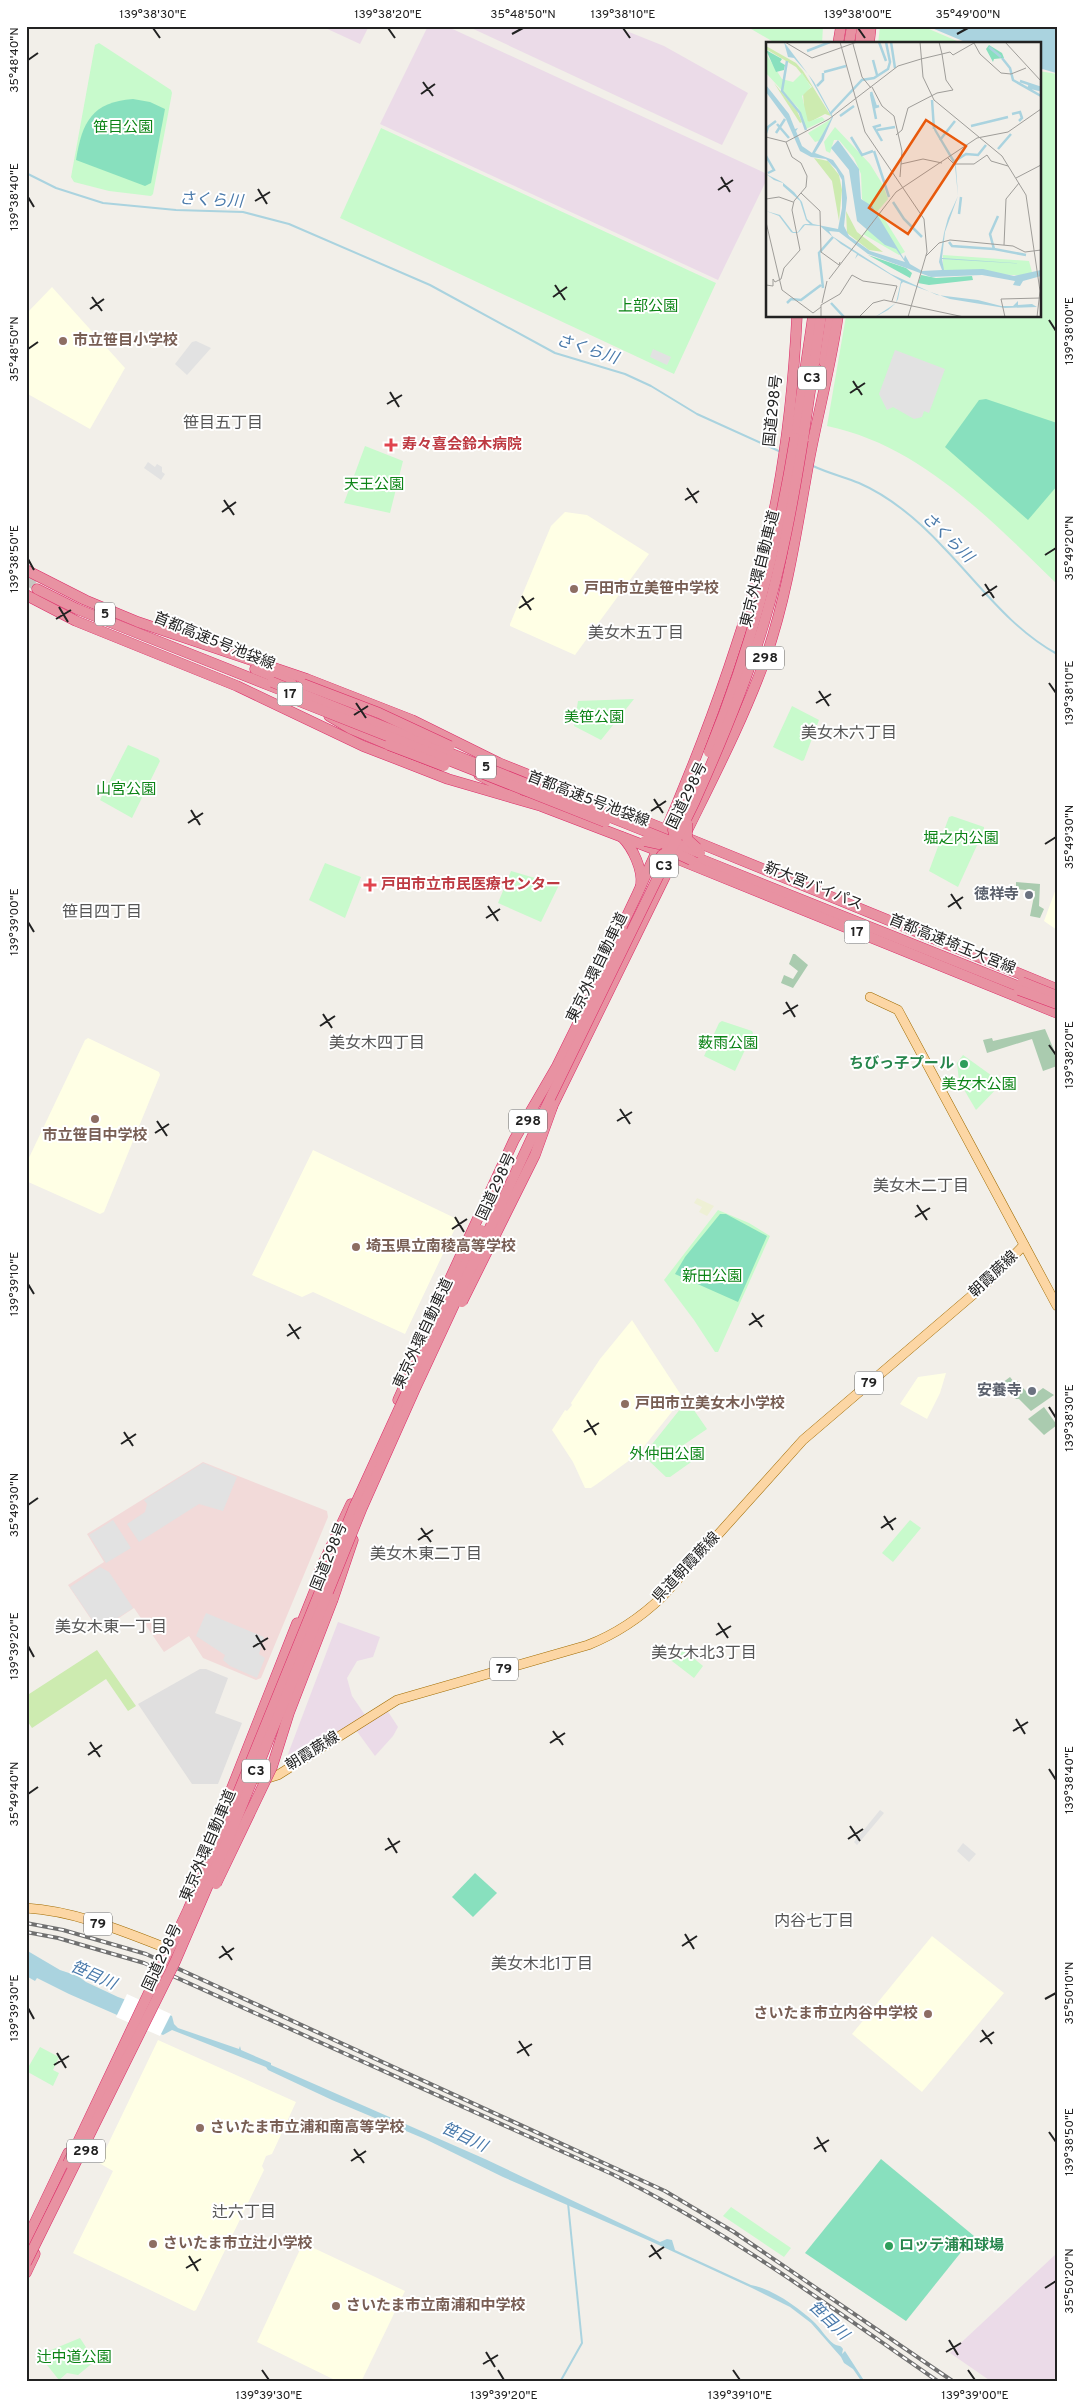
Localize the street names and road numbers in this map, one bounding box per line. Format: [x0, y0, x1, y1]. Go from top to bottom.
road number: C3 [798, 366, 826, 389]
street label: 国道298号 [761, 374, 787, 448]
street label: 東京外環自動車道 [737, 508, 785, 630]
road number: 5 [95, 602, 115, 626]
street label: 首都高速5号池袋線 [150, 608, 278, 675]
road number: 298 [746, 646, 784, 670]
road number: 17 [278, 682, 302, 706]
road number: 5 [476, 756, 496, 779]
street label: 国道298号 [664, 759, 712, 833]
street label: 首都高速5号池袋線 [524, 767, 652, 832]
road number: C3 [650, 854, 678, 878]
street label: 新大宮バイパス [761, 859, 865, 915]
street label: 東京外環自動車道 [563, 910, 633, 1026]
street label: 首都高速埼玉大宮線 [886, 911, 1018, 979]
road number: 17 [844, 920, 870, 944]
road number: 298 [509, 1110, 547, 1132]
street label: 国道298号 [473, 1150, 521, 1224]
street label: 朝霞蕨線 [966, 1248, 1022, 1302]
street label: 東京外環自動車道 [390, 1276, 458, 1392]
road number: 79 [855, 1372, 883, 1395]
street label: 国道298号 [308, 1520, 352, 1594]
street label: 県道朝霞蕨線 [649, 1529, 725, 1607]
road number: 79 [490, 1658, 518, 1680]
street label: 朝霞蕨線 [283, 1728, 343, 1776]
road number: C3 [242, 1760, 270, 1782]
street label: 東京外環自動車道 [177, 1787, 241, 1905]
road number: 79 [84, 1912, 112, 1936]
street label: 国道298号 [139, 1921, 187, 1995]
road number: 298 [67, 2140, 105, 2162]

